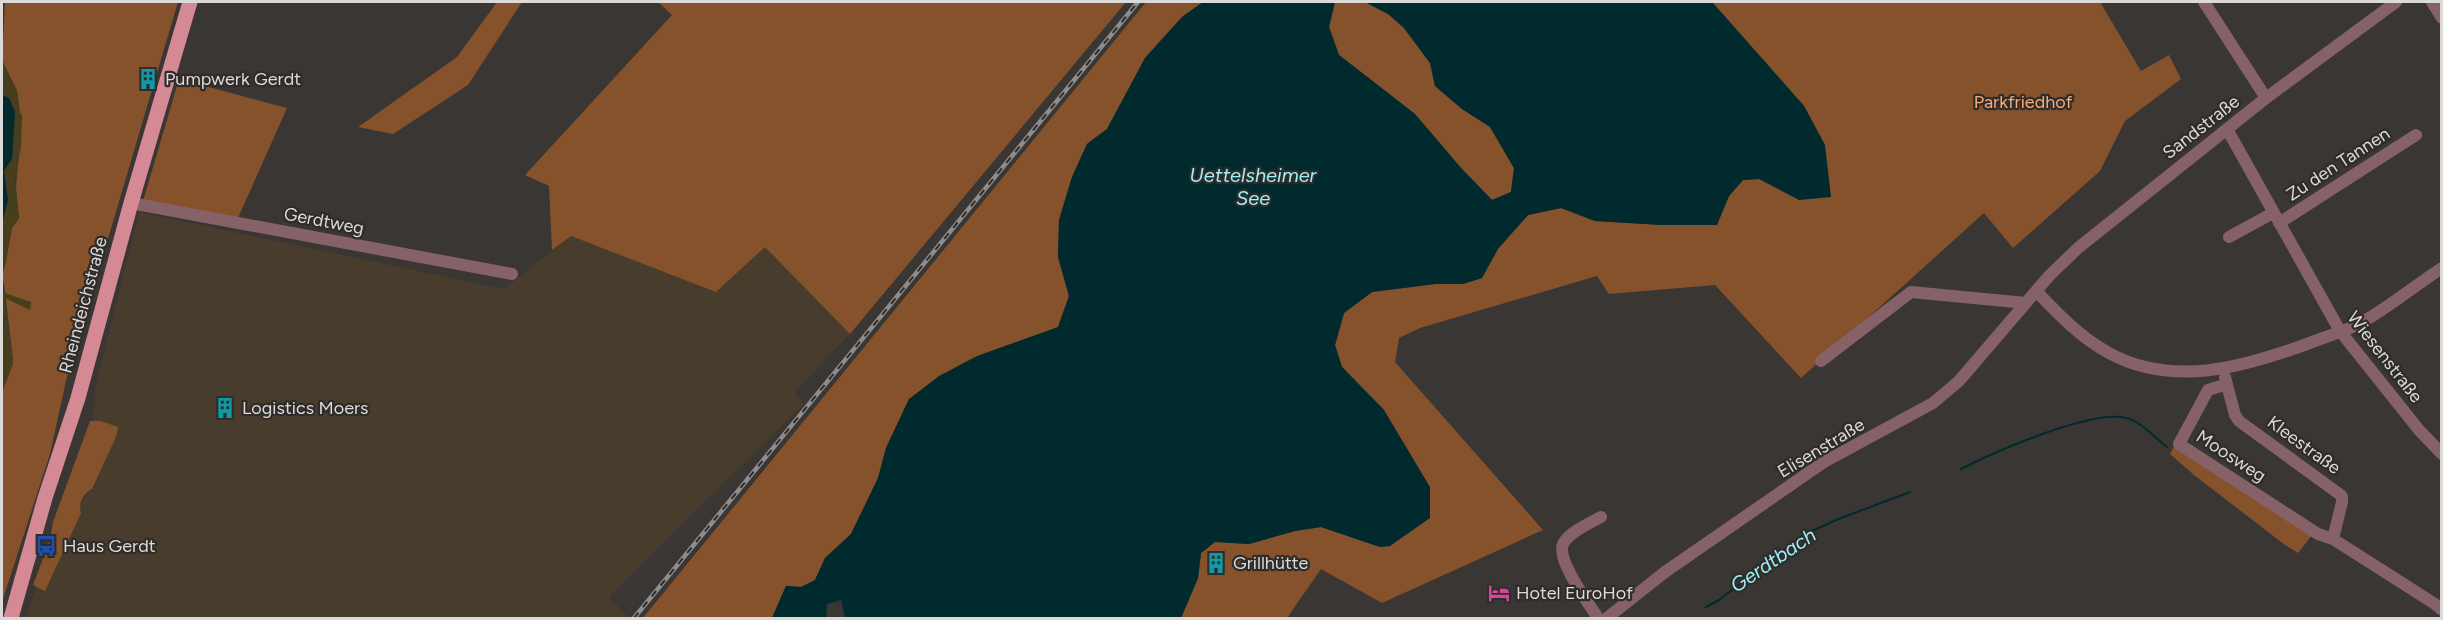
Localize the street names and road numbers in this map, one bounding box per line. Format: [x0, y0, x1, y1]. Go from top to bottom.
street label: Sandstraße [2158, 90, 2244, 164]
street label: Zu den Tannen [2282, 122, 2394, 206]
street label: Gerdtweg [282, 202, 366, 240]
street label: Rheindeichstraße [54, 234, 112, 376]
street label: Wiesenstraße [2342, 307, 2428, 407]
street label: Kleestraße [2263, 411, 2345, 479]
street label: Elisenstraße [1774, 413, 1869, 483]
street label: Moosweg [2192, 425, 2270, 487]

